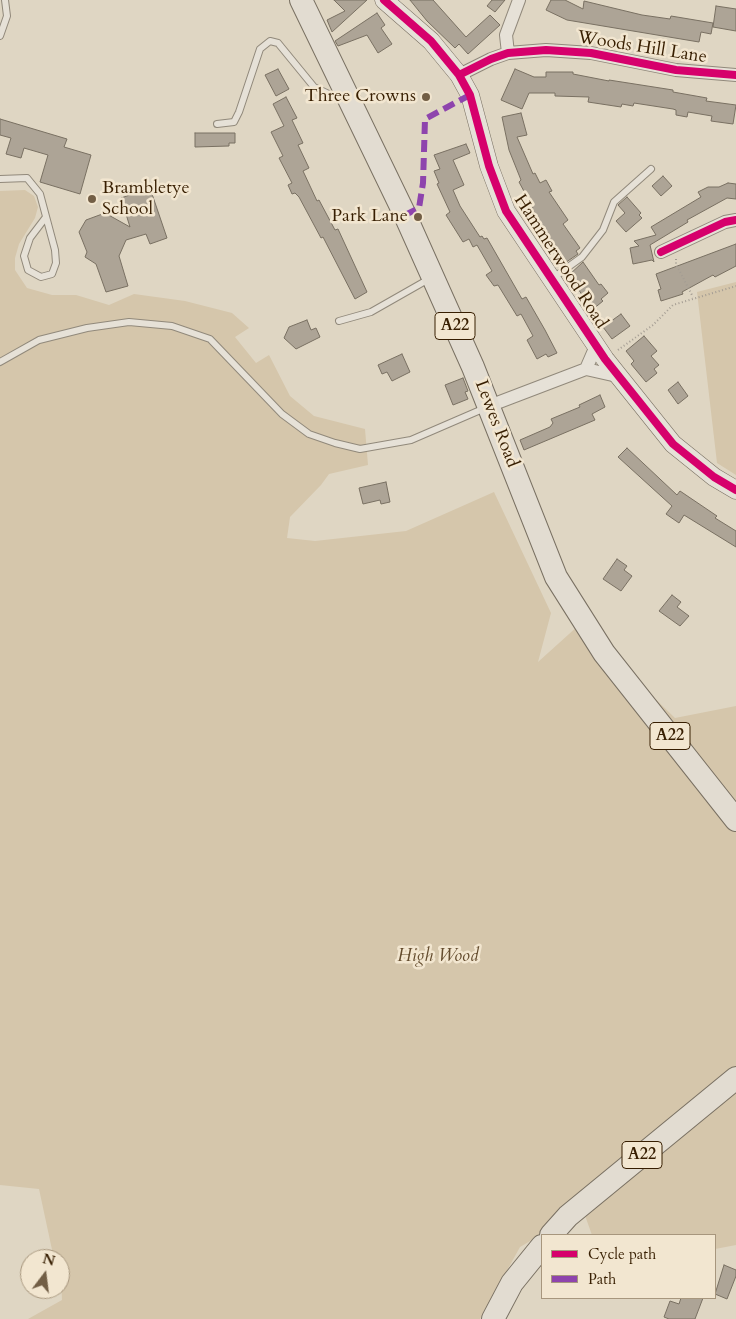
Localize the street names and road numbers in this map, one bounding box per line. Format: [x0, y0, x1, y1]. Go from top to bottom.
street label: Woods Hill Lane [576, 27, 708, 69]
street label: Hammerwood Road [508, 191, 612, 333]
road number: A22 [435, 312, 475, 340]
street label: Lewes Road [469, 377, 523, 471]
road number: A22 [650, 722, 690, 749]
road number: A22 [622, 1142, 662, 1168]

